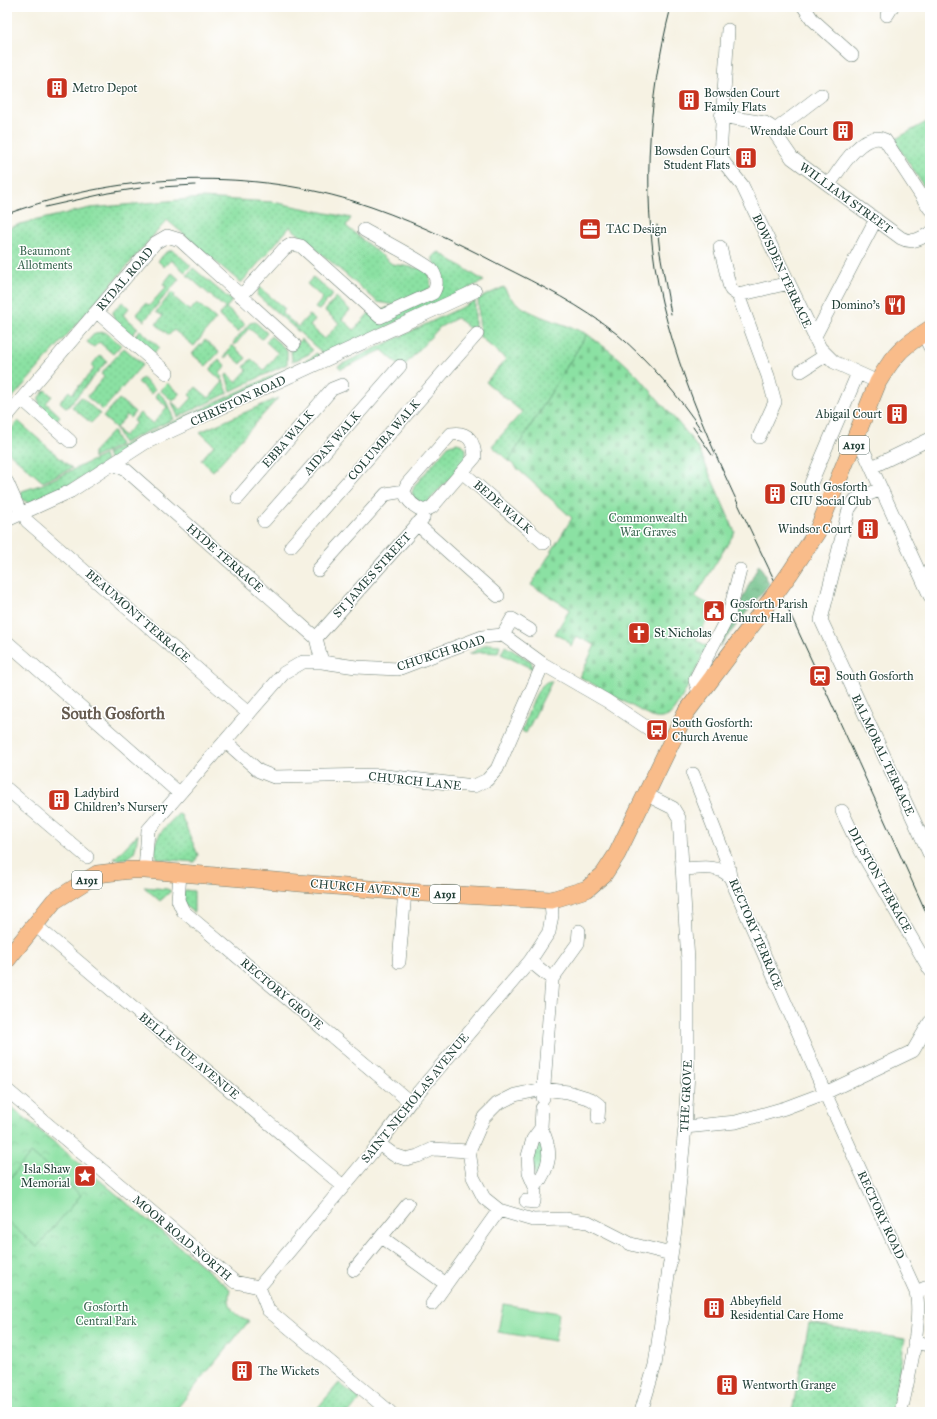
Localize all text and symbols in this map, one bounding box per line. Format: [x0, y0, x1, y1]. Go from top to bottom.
building icon: Metro Depot [44, 75, 70, 101]
place label: Metro Depot [72, 81, 138, 95]
place label: Bowsden Court Family Flats [704, 86, 781, 114]
building icon: Bowsden Court Family Flats [676, 87, 702, 113]
building icon: Wrendale Court [830, 118, 856, 144]
place label: Wrendale Court [750, 124, 829, 138]
place label: Bowsden Court Student Flats [654, 144, 731, 172]
building icon: Bowsden Court Student Flats [733, 145, 759, 171]
street label: WILLIAM STREET [797, 160, 895, 236]
street label: BOWSDEN TERRACE [749, 212, 815, 331]
office icon: TAC Design [577, 216, 603, 242]
place label: TAC Design [606, 222, 667, 237]
park label: Beaumont Allotments [16, 244, 73, 272]
street label: RYDAL ROAD [94, 244, 156, 314]
restaurant icon: Domino's [882, 292, 908, 318]
place label: Domino's [831, 298, 880, 312]
street label: CHRISTON ROAD [188, 373, 288, 429]
street label: COLUMBA WALK [345, 396, 423, 483]
building icon: Abigail Court [884, 401, 910, 427]
street label: EBBA WALK [259, 407, 317, 471]
place label: Abigail Court [815, 407, 883, 422]
street label: AIDAN WALK [300, 408, 364, 478]
road number: A191 [839, 436, 869, 454]
street label: BEDE WALK [471, 478, 536, 537]
place label: South Gosforth CIU Social Club [790, 480, 871, 508]
building icon: South Gosforth CIU Social Club [762, 481, 788, 507]
park label: Commonwealth War Graves [609, 511, 688, 539]
building icon: Windsor Court [855, 516, 881, 542]
street label: HYDE TERRACE [184, 521, 266, 595]
place label: Windsor Court [778, 522, 853, 536]
street label: ST JAMES STREET [330, 529, 415, 621]
street label: BEAUMONT TERRACE [83, 567, 193, 665]
place label: Gosforth Parish Church Hall [730, 597, 808, 625]
public building icon: Gosforth Parish Church Hall [701, 598, 727, 624]
church icon: St Nicholas [626, 620, 652, 646]
place label: St Nicholas [654, 626, 712, 640]
street label: CHURCH ROAD [395, 632, 487, 674]
station icon: South Gosforth [807, 663, 833, 689]
place label: South Gosforth [836, 669, 914, 683]
street label: BALMORAL TERRACE [849, 692, 917, 818]
district label: South Gosforth [61, 704, 165, 723]
place label: South Gosforth: Church Avenue [672, 716, 753, 744]
bus stop icon: South Gosforth: Church Avenue [644, 717, 670, 743]
street label: CHURCH LANE [368, 769, 463, 793]
place label: Ladybird Children's Nursery [74, 786, 168, 814]
building icon: Ladybird Children's Nursery [46, 787, 72, 813]
street label: DILSTON TERRACE [845, 825, 915, 936]
road number: A191 [72, 871, 102, 889]
street label: CHURCH AVENUE [310, 876, 421, 900]
street label: RECTORY TERRACE [726, 876, 786, 992]
road number: A191 [430, 885, 460, 903]
street label: RECTORY GROVE [238, 955, 326, 1033]
street label: BELLE VUE AVENUE [136, 1010, 242, 1102]
street label: SAINT NICHOLAS AVENUE [358, 1030, 472, 1166]
street label: THE GROVE [677, 1059, 695, 1133]
place label: Isla Shaw Memorial [21, 1162, 71, 1190]
place icon: Isla Shaw Memorial [72, 1163, 98, 1189]
street label: RECTORY ROAD [854, 1169, 908, 1261]
street label: MOOR ROAD NORTH [130, 1193, 234, 1283]
place label: Abbeyfield Residential Care Home [729, 1294, 844, 1322]
building icon: Abbeyfield Residential Care Home [701, 1295, 727, 1321]
park label: Gosforth Central Park [76, 1300, 137, 1328]
building icon: The Wickets [229, 1358, 255, 1384]
place label: The Wickets [258, 1364, 319, 1378]
building icon: Wentworth Grange [714, 1372, 740, 1398]
place label: Wentworth Grange [742, 1378, 836, 1393]

